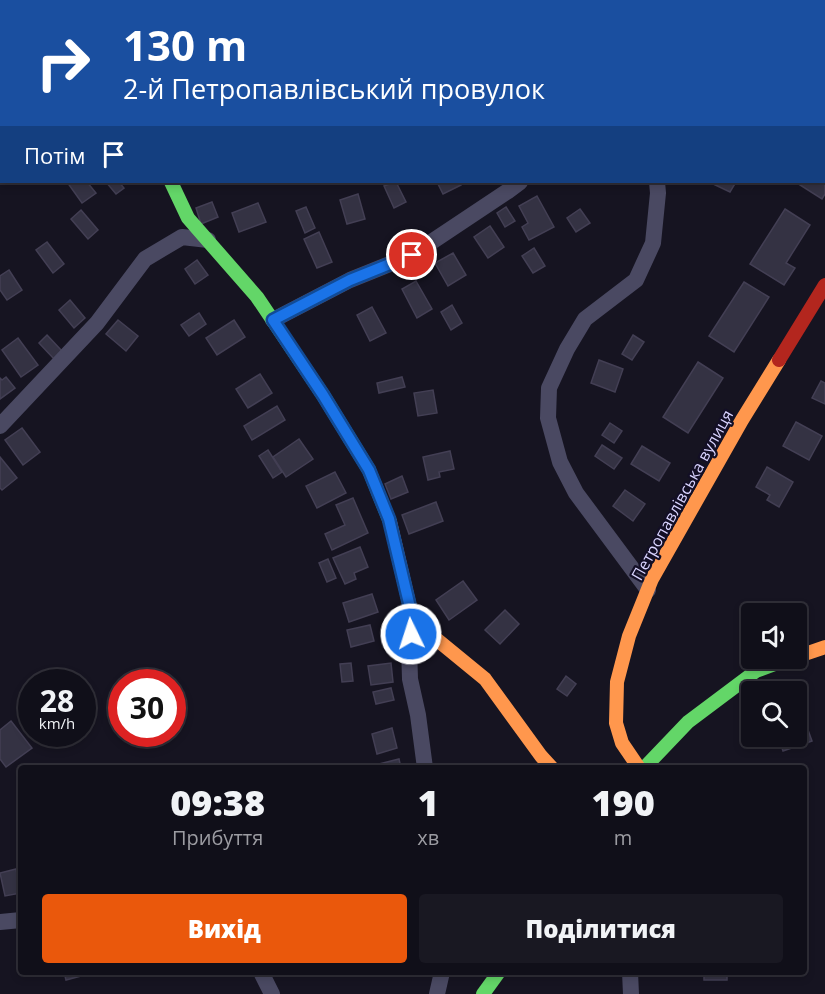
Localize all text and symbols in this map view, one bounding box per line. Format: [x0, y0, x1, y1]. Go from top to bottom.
text: 130 m [123, 16, 247, 73]
icon: right [24, 24, 102, 102]
text: 2-й Петропавлівський провулок [123, 70, 545, 107]
icon: arrive [97, 138, 130, 171]
text: Потім [24, 140, 85, 170]
pin [386, 229, 437, 280]
icon: arrive [395, 238, 428, 271]
street label: Петропавлівська вулиця [626, 406, 738, 584]
position arrow [379, 602, 443, 666]
map controls [741, 603, 807, 747]
button: sound [741, 603, 807, 669]
speed limit sign: 30 [108, 669, 186, 747]
text: 28 [40, 680, 74, 721]
button: search [741, 681, 807, 747]
text: km/h [39, 713, 75, 733]
text: 09:38 [170, 778, 265, 827]
text: 1 [418, 778, 439, 827]
text: 190 [591, 778, 655, 827]
text: Прибуття [172, 824, 263, 851]
text: хв [417, 824, 439, 851]
text: m [614, 824, 632, 851]
button: Вихід [42, 894, 407, 963]
button: Поділитися [419, 894, 783, 963]

